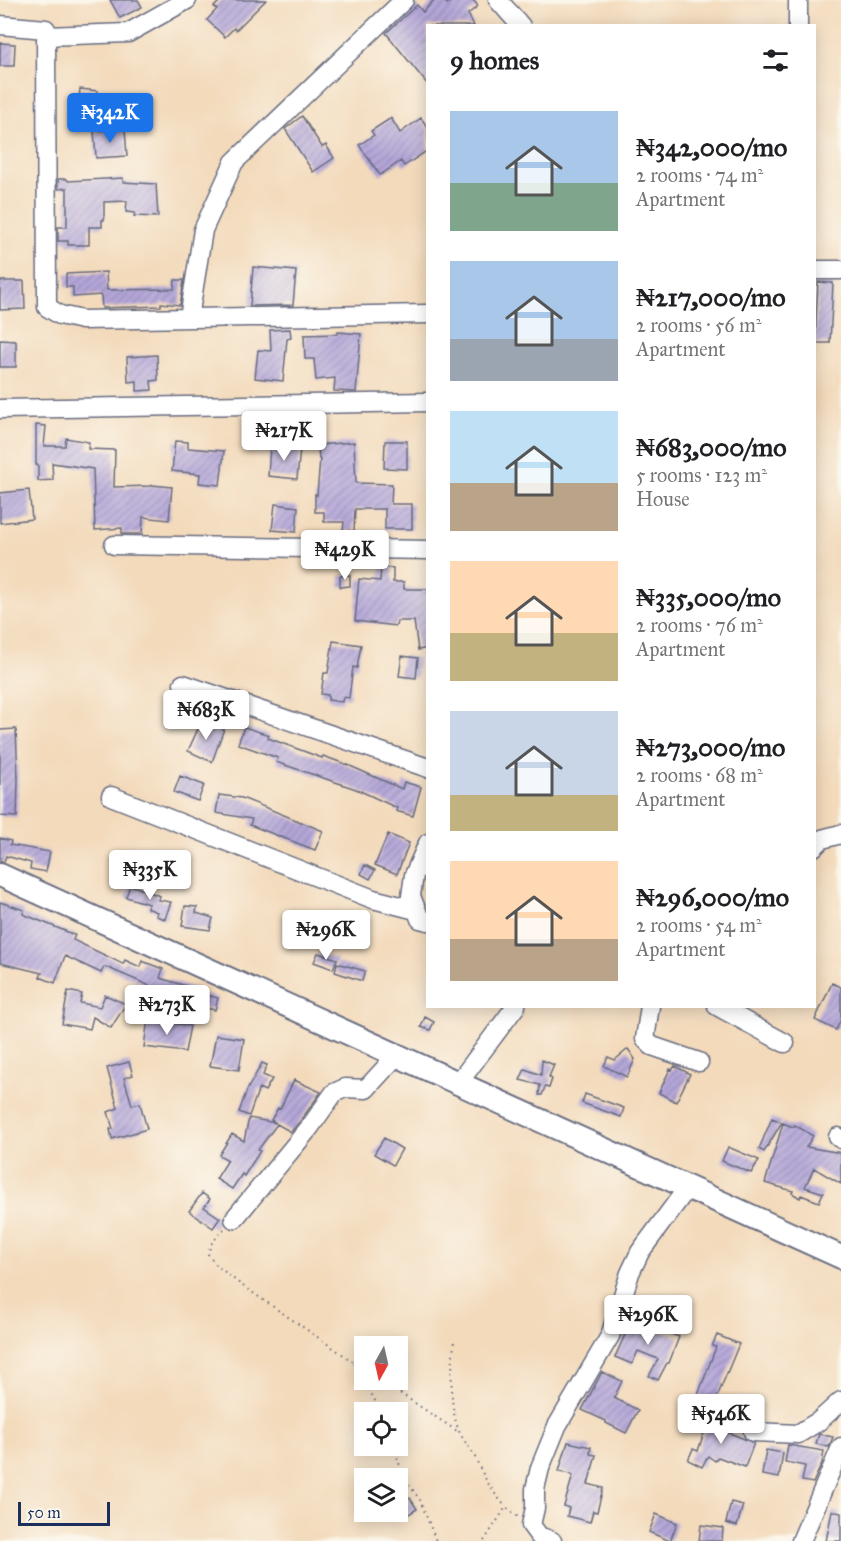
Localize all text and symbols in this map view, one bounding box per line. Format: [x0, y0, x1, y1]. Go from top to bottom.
text: 9 homes [450, 44, 539, 76]
icon: filters [759, 44, 792, 77]
pin: ₦342K [68, 93, 152, 144]
text: ₦342K [81, 100, 139, 124]
text: ₦342,000/mo [636, 131, 787, 163]
icon: home [498, 135, 570, 207]
text: 2 rooms · 74 m² [636, 163, 763, 187]
text: Apartment [636, 187, 725, 211]
text: ₦217,000/mo [636, 281, 786, 313]
icon: home [498, 285, 570, 357]
text: 2 rooms · 56 m² [636, 313, 762, 337]
text: Apartment [636, 337, 725, 361]
pin: ₦217K [242, 411, 326, 462]
text: ₦217K [255, 418, 313, 442]
text: ₦683,000/mo [636, 431, 787, 463]
icon: home [498, 435, 570, 507]
text: 5 rooms · 123 m² [636, 463, 767, 487]
text: House [636, 487, 690, 511]
pin: ₦429K [303, 530, 387, 581]
text: ₦429K [315, 537, 375, 561]
text: ₦335,000/mo [636, 581, 781, 613]
icon: home [498, 585, 570, 657]
text: 2 rooms · 76 m² [636, 613, 763, 637]
text: Apartment [636, 637, 725, 661]
pin: ₦683K [164, 690, 248, 741]
text: ₦683K [177, 697, 235, 721]
text: ₦273,000/mo [636, 731, 785, 763]
icon: home [498, 735, 570, 807]
text: 2 rooms · 68 m² [636, 763, 763, 787]
text: Apartment [636, 787, 725, 811]
pin: ₦335K [108, 850, 192, 901]
text: ₦335K [123, 857, 177, 881]
text: ₦296,000/mo [636, 881, 789, 913]
icon: home [498, 885, 570, 957]
pin: ₦296K [284, 910, 368, 961]
text: 2 rooms · 54 m² [636, 913, 762, 937]
text: ₦296K [296, 917, 356, 941]
text: Apartment [636, 937, 725, 961]
pin: ₦273K [125, 985, 209, 1036]
text: ₦273K [139, 992, 195, 1016]
pin: ₦296K [606, 1295, 690, 1346]
text: ₦296K [618, 1302, 678, 1326]
north arrow [354, 1336, 408, 1390]
map controls [354, 1336, 408, 1522]
pin: ₦546K [679, 1394, 763, 1445]
text: ₦546K [692, 1401, 750, 1425]
button: locate [354, 1402, 408, 1456]
button: layers [354, 1468, 408, 1522]
scale bar [18, 1499, 110, 1526]
text: 50 m [27, 1503, 61, 1522]

